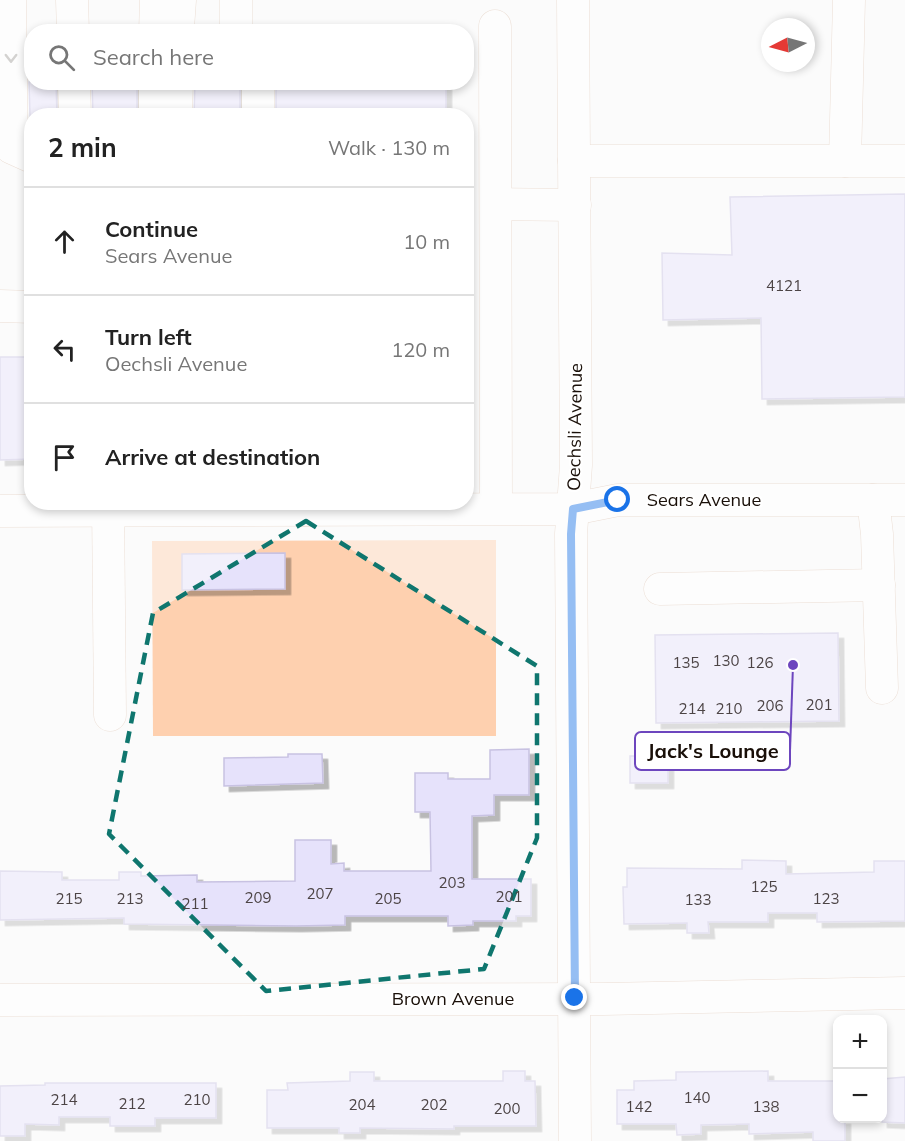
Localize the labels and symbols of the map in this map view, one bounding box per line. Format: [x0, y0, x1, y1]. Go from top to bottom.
north arrow [761, 18, 815, 72]
one-way arrow [5, 54, 17, 63]
house number: 4121 [766, 276, 802, 295]
street label: Oechsli Avenue [562, 363, 587, 491]
route start [604, 486, 630, 512]
street label: Sears Avenue [647, 488, 761, 511]
house number: 130 [712, 651, 740, 670]
house number: 135 [672, 653, 700, 672]
house number: 126 [746, 653, 774, 672]
house number: 201 [805, 695, 833, 714]
house number: 206 [756, 696, 784, 715]
house number: 214 [678, 699, 706, 718]
house number: 210 [715, 699, 743, 718]
callout: Jack's Lounge [635, 732, 790, 770]
text: Jack's Lounge [647, 738, 779, 763]
house number: 203 [438, 873, 466, 892]
house number: 125 [750, 877, 778, 896]
house number: 207 [306, 884, 334, 903]
house number: 201 [495, 887, 523, 906]
house number: 209 [244, 888, 272, 907]
house number: 215 [55, 889, 83, 908]
house number: 213 [116, 889, 144, 908]
house number: 205 [374, 889, 402, 908]
house number: 123 [812, 889, 840, 908]
house number: 133 [684, 890, 712, 909]
house number: 211 [181, 894, 209, 913]
route end [561, 984, 587, 1010]
street label: Brown Avenue [392, 987, 514, 1010]
house number: 140 [683, 1088, 711, 1107]
house number: 214 [50, 1090, 78, 1109]
house number: 210 [183, 1090, 211, 1109]
house number: 212 [118, 1094, 146, 1113]
house number: 204 [348, 1095, 376, 1114]
house number: 202 [420, 1095, 448, 1114]
house number: 142 [625, 1097, 653, 1116]
house number: 138 [752, 1097, 780, 1116]
house number: 200 [493, 1099, 521, 1118]

